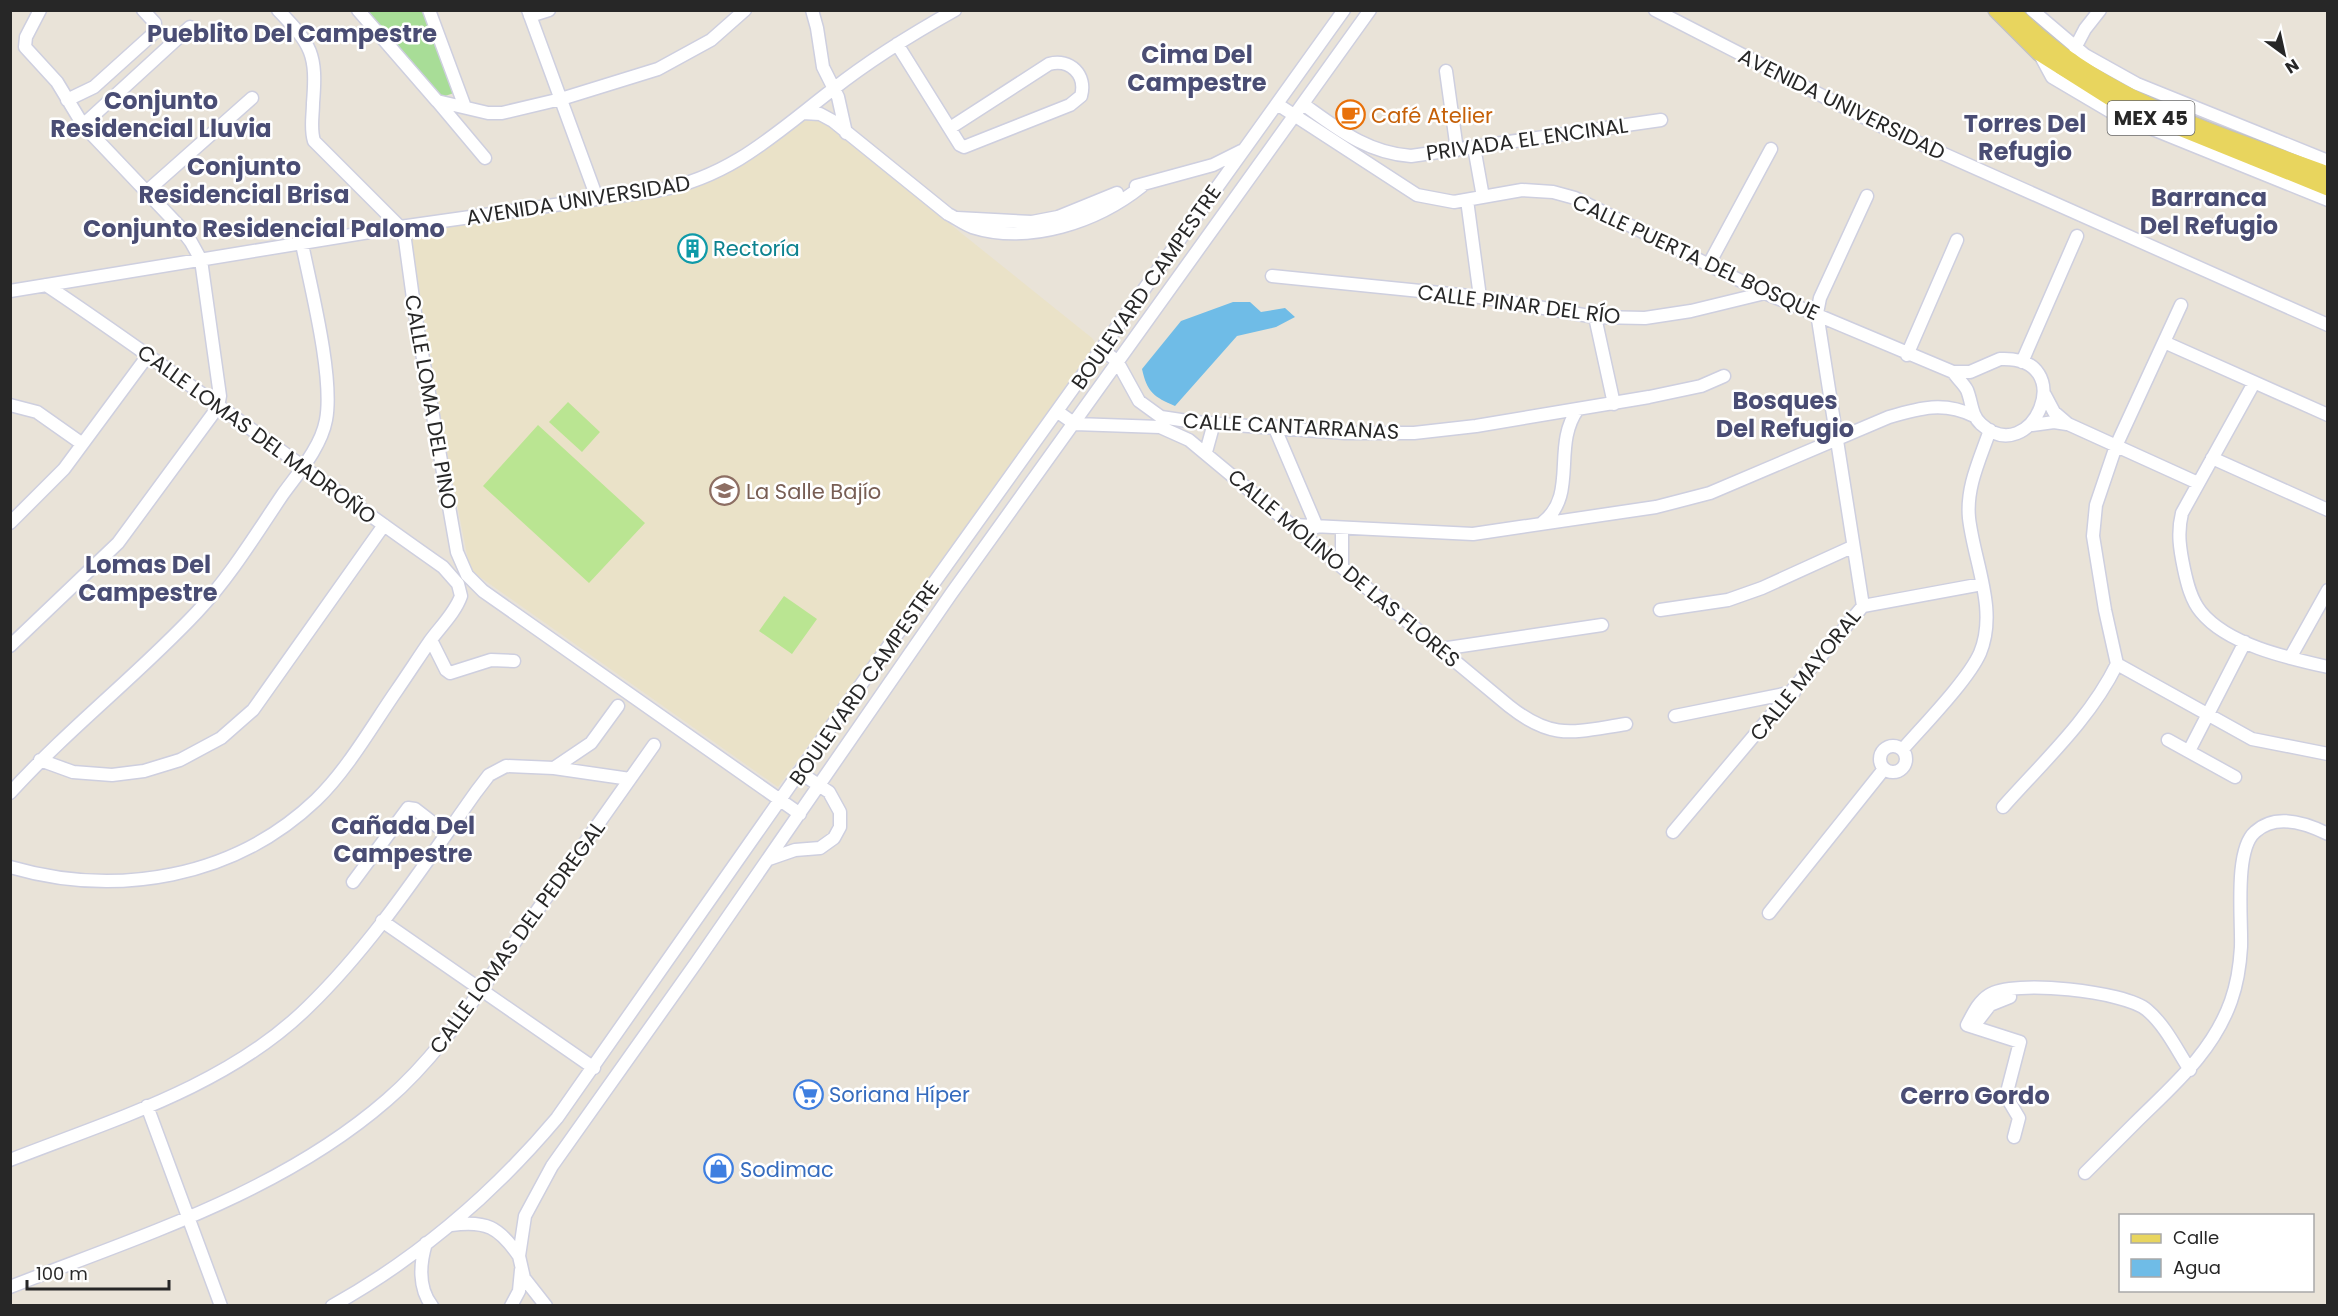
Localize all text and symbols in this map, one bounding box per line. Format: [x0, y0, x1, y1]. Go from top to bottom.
district label: Pueblito Del Campestre [147, 17, 437, 50]
north arrow [2254, 24, 2314, 84]
district label: Cima Del Campestre [1127, 38, 1267, 99]
street label: AVENIDA UNIVERSIDAD [1734, 41, 1950, 167]
text: N [2281, 53, 2303, 79]
district label: Conjunto Residencial Lluvia [50, 84, 272, 145]
cafe icon: Café Atelier [1334, 99, 1366, 131]
place label: Café Atelier [1371, 101, 1493, 130]
road number: MEX 45 [2108, 101, 2194, 135]
district label: Torres Del Refugio [1964, 107, 2086, 168]
street label: PRIVADA EL ENCINAL [1424, 110, 1630, 168]
district label: Conjunto Residencial Brisa [138, 150, 350, 211]
street label: AVENIDA UNIVERSIDAD [464, 168, 692, 232]
street label: BOULEVARD CAMPESTRE [1064, 179, 1228, 395]
district label: Barranca Del Refugio [2140, 181, 2278, 242]
street label: CALLE PUERTA DEL BOSQUE [1568, 187, 1824, 327]
district label: Conjunto Residencial Palomo [83, 212, 445, 245]
building icon: Rectoría [676, 232, 708, 264]
place label: Rectoría [713, 234, 800, 263]
street label: CALLE PINAR DEL RÍO [1416, 277, 1622, 331]
street label: CALLE LOMA DEL PINO [398, 293, 464, 511]
street label: CALLE LOMAS DEL MADROÑO [132, 337, 382, 531]
district label: Bosques Del Refugio [1716, 384, 1854, 445]
street label: CALLE CANTARRANAS [1182, 406, 1400, 446]
street label: CALLE MOLINO DE LAS FLORES [1222, 462, 1466, 674]
school or university icon: La Salle Bajío [709, 475, 741, 507]
place label: La Salle Bajío [746, 477, 881, 506]
district label: Lomas Del Campestre [78, 548, 218, 609]
street label: BOULEVARD CAMPESTRE [782, 575, 946, 791]
street label: CALLE MAYORAL [1743, 603, 1867, 747]
district label: Cañada Del Campestre [331, 809, 475, 870]
street label: CALLE LOMAS DEL PEDREGAL [422, 814, 612, 1060]
supermarket icon: Soriana Híper [792, 1078, 824, 1110]
district label: Cerro Gordo [1900, 1079, 2050, 1112]
place label: Soriana Híper [829, 1080, 970, 1109]
shop icon: Sodimac [703, 1153, 735, 1185]
place label: Sodimac [740, 1155, 834, 1184]
legend [2119, 1214, 2314, 1292]
text: Calle [2173, 1225, 2219, 1250]
scale bar [27, 1253, 170, 1291]
text: Agua [2173, 1255, 2221, 1280]
text: 100 m [36, 1261, 88, 1286]

